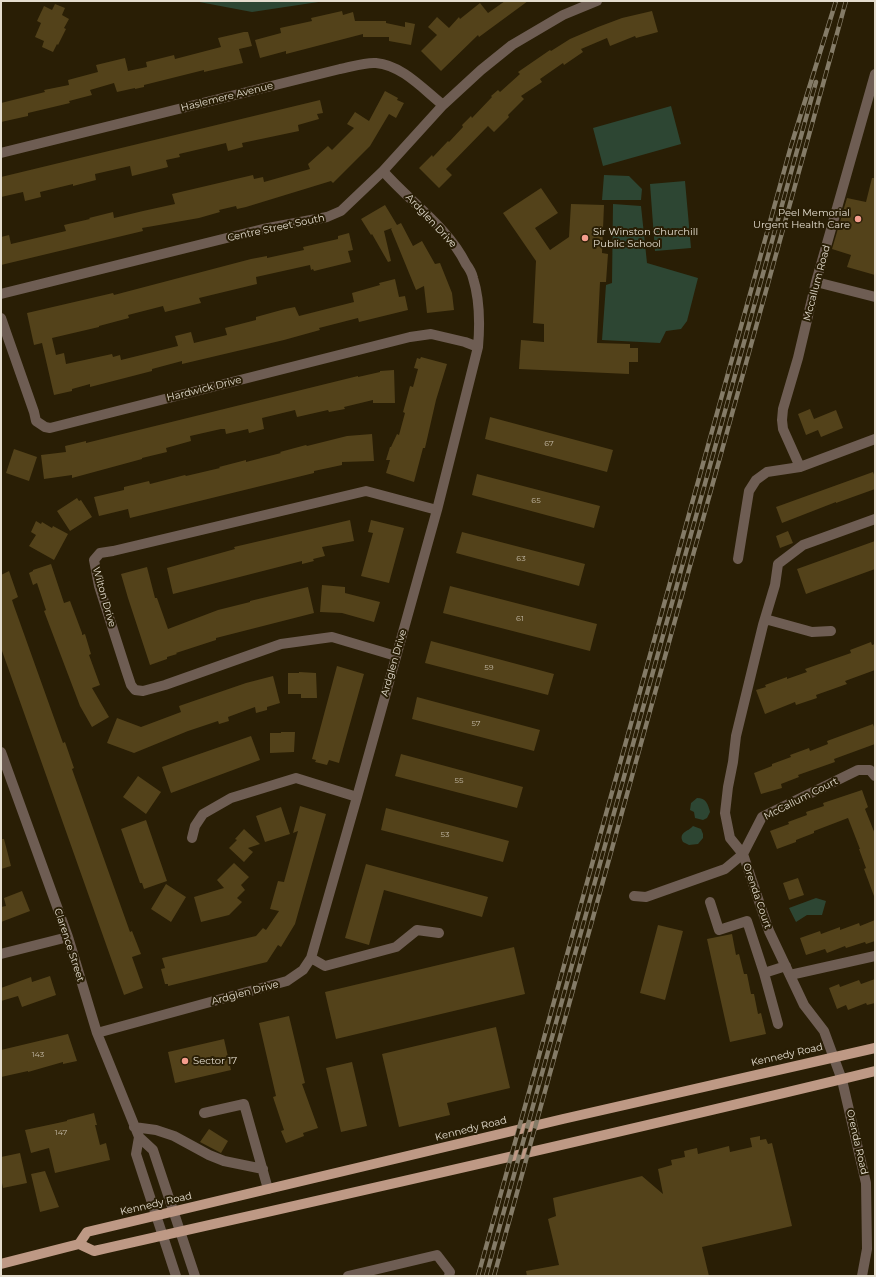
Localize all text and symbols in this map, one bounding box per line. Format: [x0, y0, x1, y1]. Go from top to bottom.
street label: Haslemere Avenue [180, 80, 274, 114]
street label: Ardglen Drive [403, 192, 459, 250]
place label: Peel Memorial Urgent Health Care [753, 207, 850, 230]
street label: Centre Street South [226, 212, 326, 244]
marker: Peel Memorial Urgent Health Care [853, 214, 863, 224]
place label: Sir Winston Churchill Public School [593, 226, 698, 250]
marker: Sir Winston Churchill Public School [580, 233, 590, 243]
street label: Mccallum Road [801, 244, 833, 322]
street label: Hardwick Drive [165, 374, 243, 404]
house number: 67 [544, 439, 554, 449]
house number: 65 [531, 496, 541, 506]
house number: 63 [516, 554, 526, 564]
street label: Wilton Drive [90, 566, 118, 628]
house number: 61 [516, 614, 524, 624]
street label: Ardglen Drive [379, 628, 409, 698]
house number: 59 [484, 663, 494, 673]
house number: 57 [471, 719, 481, 729]
street label: McCallum Court [762, 775, 840, 823]
house number: 55 [454, 776, 464, 786]
house number: 53 [441, 830, 449, 840]
street label: Orenda Court [740, 862, 774, 930]
street label: Clarence Street [51, 907, 87, 983]
street label: Ardglen Drive [210, 978, 280, 1008]
street label: Kennedy Road [750, 1041, 824, 1069]
house number: 143 [32, 1050, 44, 1060]
place label: Sector 17 [193, 1055, 237, 1067]
marker: Sector 17 [180, 1056, 190, 1066]
street label: Orenda Road [844, 1108, 870, 1176]
street label: Kennedy Road [434, 1114, 508, 1144]
house number: 147 [55, 1128, 67, 1138]
street label: Kennedy Road [119, 1190, 193, 1218]

